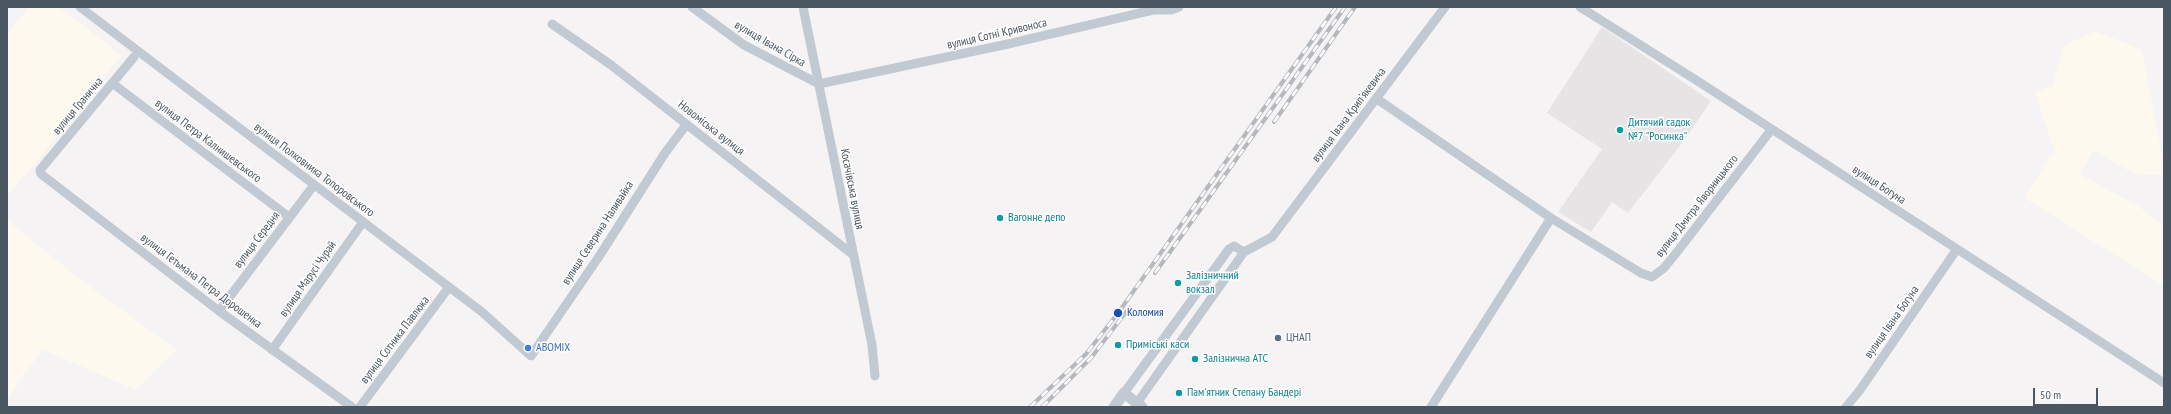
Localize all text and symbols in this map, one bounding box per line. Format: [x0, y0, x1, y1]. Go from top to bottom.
street label: вулиця Сотні Кривоноса [946, 15, 1048, 53]
street label: вулиця Івана Сірка [732, 18, 808, 70]
street label: вулиця Івана Крипʼякевича [1309, 65, 1389, 165]
street label: вулиця Гранична [50, 74, 106, 138]
street label: вулиця Петра Калнишевського [152, 96, 264, 186]
street label: Новоміська вулиця [675, 98, 747, 158]
place label: Дитячий садок №7 "Росинка" [1628, 116, 1690, 144]
street label: вулиця Полковника Топоровського [251, 120, 377, 220]
marker: Дитячий садок №7 "Росинка" [1615, 125, 1625, 135]
street label: Косачівська вулиця [837, 147, 867, 231]
street label: вулиця Дмитра Яворницького [1653, 152, 1741, 260]
street label: вулиця Богуна [1850, 163, 1908, 207]
street label: вулиця Северина Наливайка [559, 179, 637, 287]
street label: вулиця Середня [231, 209, 283, 271]
place label: Вагонне депо [1008, 211, 1066, 225]
marker: Вагонне депо [995, 213, 1005, 223]
street label: вулиця Гетьмана Петра Дорошенка [137, 231, 265, 331]
street label: вулиця Марусі Чурай [277, 238, 339, 320]
place label: Залізничний вокзал [1186, 269, 1239, 297]
marker: Залізничний вокзал [1173, 278, 1183, 288]
street label: вулиця Івана Богуна [1862, 283, 1922, 361]
street label: вулиця Сотника Павлюка [357, 294, 433, 386]
place label: Коломия [1127, 306, 1164, 320]
marker: Коломия [1112, 307, 1124, 319]
place label: ЦНАП [1286, 331, 1311, 345]
marker: ЦНАП [1273, 333, 1283, 343]
place label: Приміські каси [1126, 338, 1189, 352]
marker: Приміські каси [1113, 340, 1123, 350]
place label: ABOMIX [536, 341, 570, 355]
marker: ABOMIX [523, 343, 533, 353]
place label: Залізнична АТС [1203, 352, 1268, 366]
marker: Залізнична АТС [1190, 354, 1200, 364]
scale bar [2035, 380, 2100, 406]
place label: Пам'ятник Степану Бандері [1187, 386, 1301, 400]
text: 50 m [2040, 387, 2061, 402]
marker: Пам'ятник Степану Бандері [1174, 388, 1184, 398]

